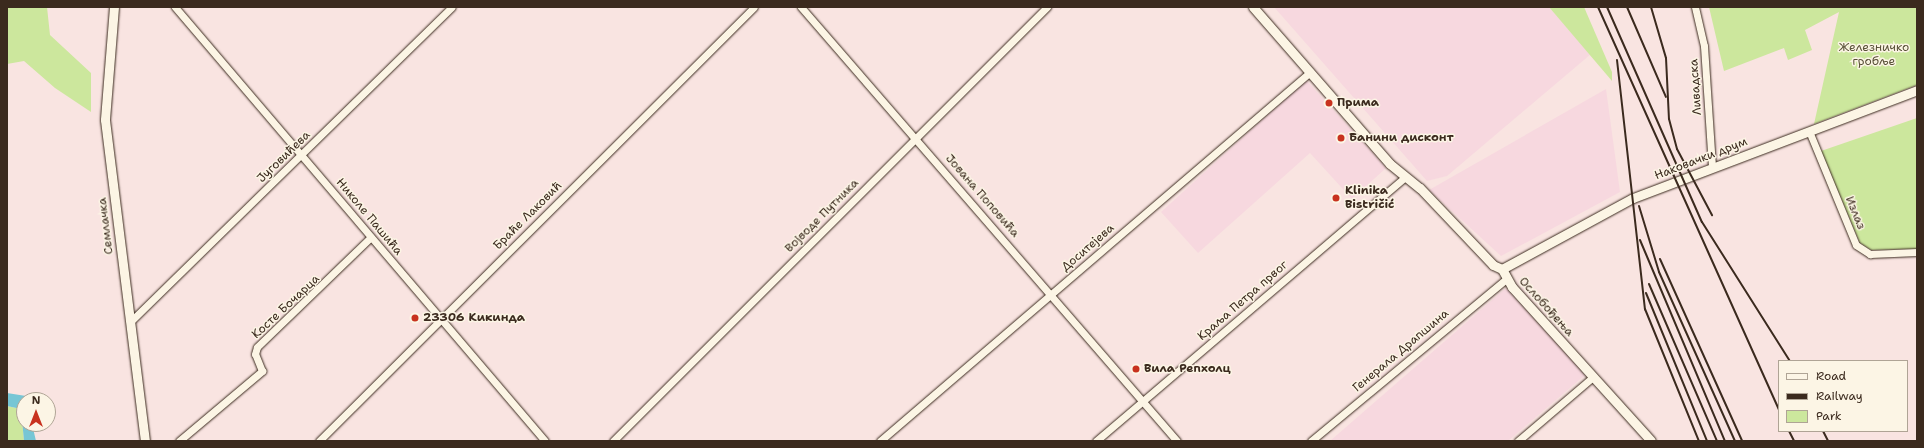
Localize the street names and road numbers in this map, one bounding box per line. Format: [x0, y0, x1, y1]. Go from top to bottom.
street label: Ливадска [1687, 58, 1705, 116]
street label: Југовићева [254, 128, 314, 186]
street label: Наковачки друм [1653, 135, 1749, 183]
street label: Јована Поповића [942, 152, 1022, 240]
street label: Николе Пашића [333, 176, 405, 258]
street label: Војводе Путника [782, 176, 862, 256]
street label: Браће Лаковић [491, 179, 565, 253]
street label: Излаз [1842, 194, 1868, 232]
street label: Семлачка [95, 197, 117, 255]
street label: Доситејева [1059, 221, 1117, 275]
street label: Краља Петра првог [1195, 258, 1291, 344]
street label: Косте Бочарца [249, 272, 323, 342]
street label: Ослобођења [1516, 274, 1576, 340]
street label: Генерала Драпшина [1350, 307, 1452, 395]

